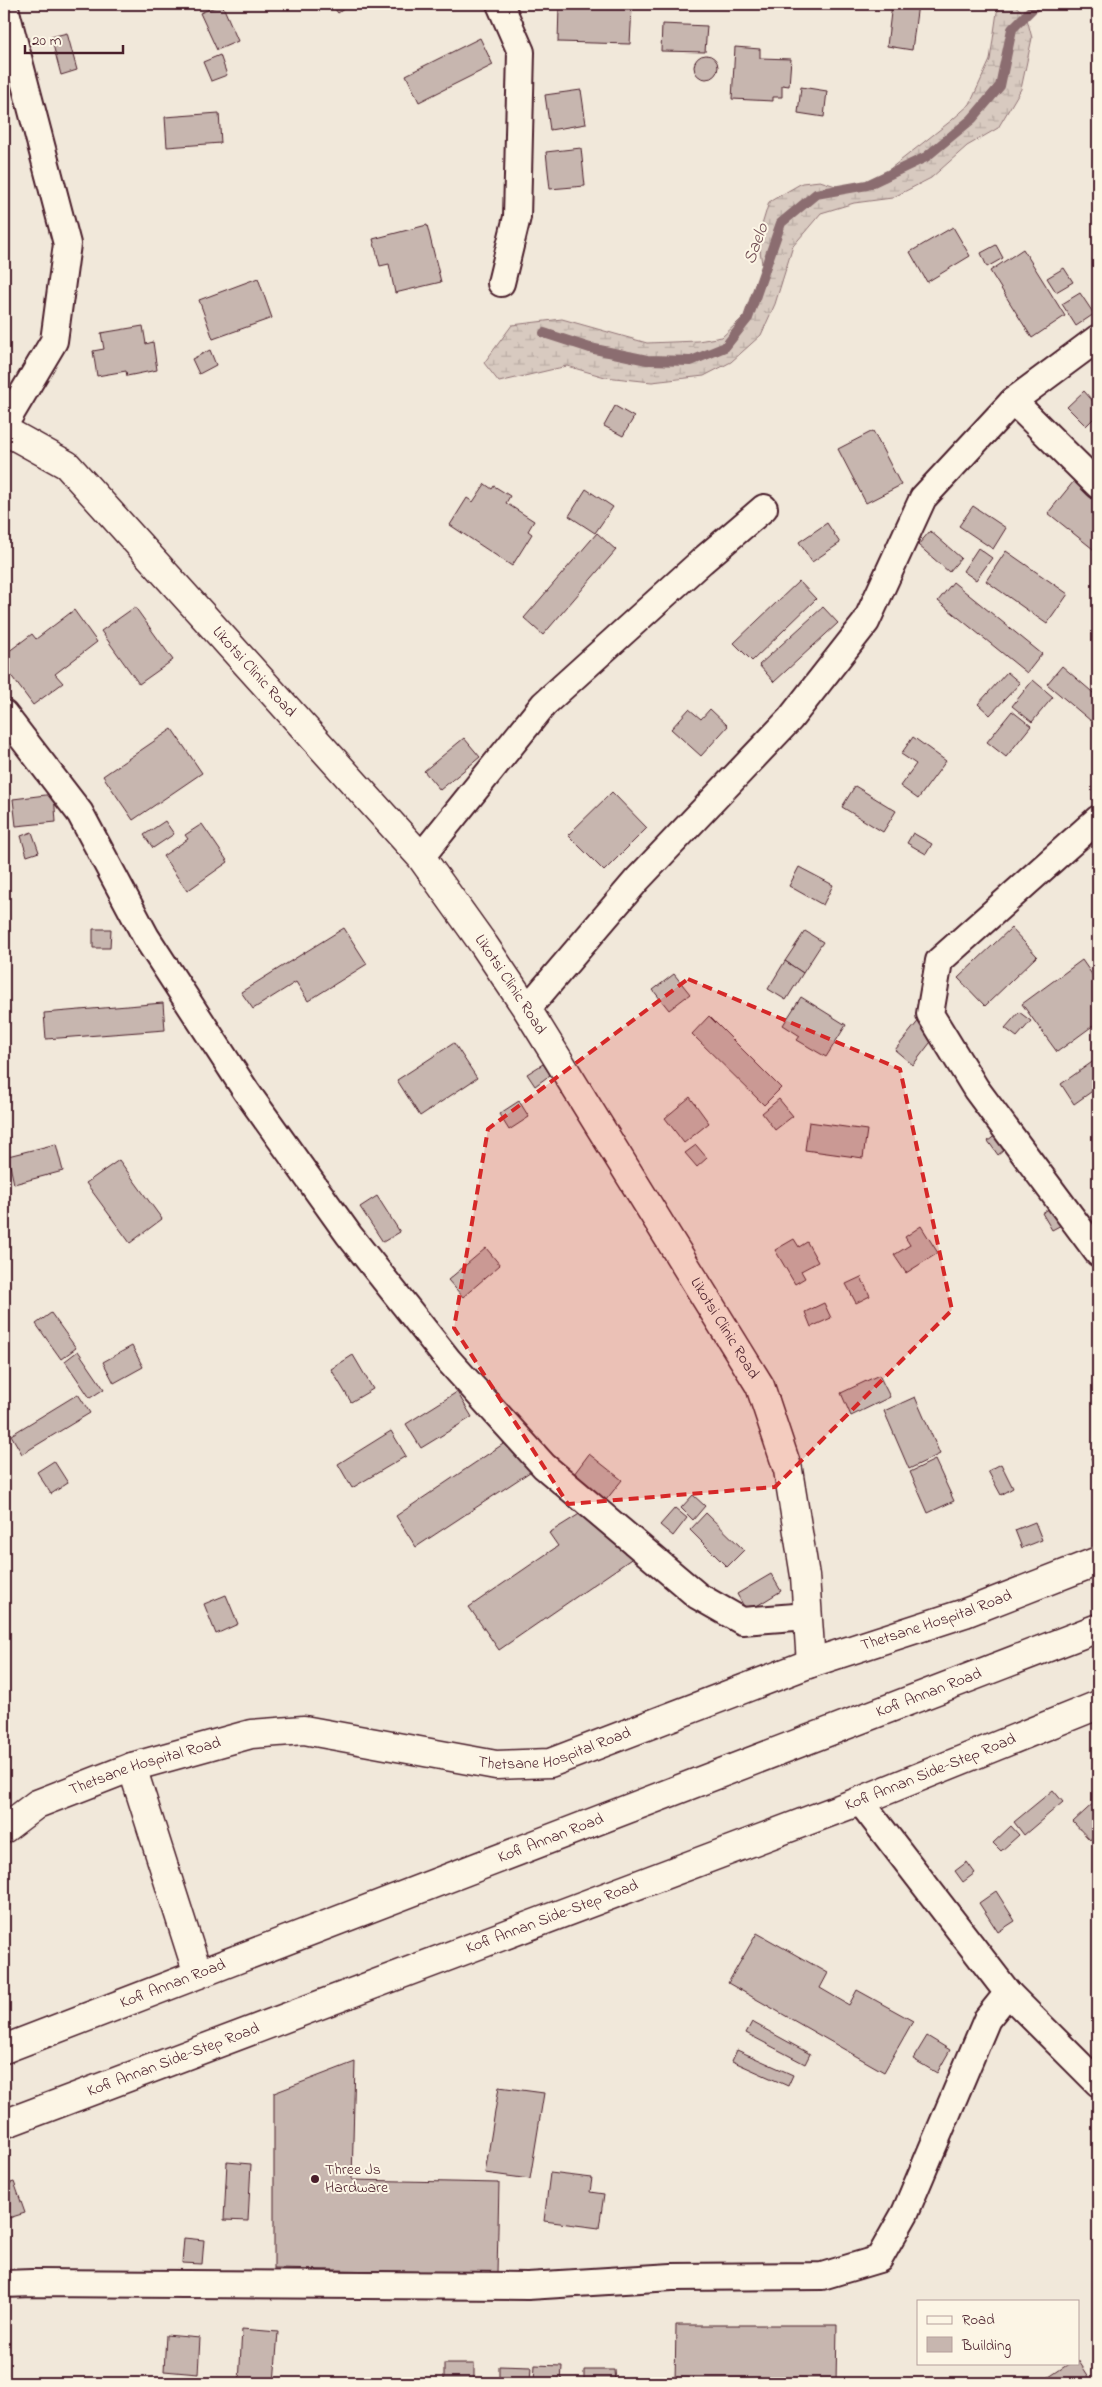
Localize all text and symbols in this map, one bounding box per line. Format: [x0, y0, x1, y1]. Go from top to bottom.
scale bar [25, 22, 122, 54]
text: 20 m [32, 30, 62, 52]
water label: Saelo [738, 219, 777, 268]
street label: Likotsi Clinic Road [206, 621, 302, 723]
street label: Likotsi Clinic Road [468, 930, 552, 1039]
street label: Likotsi Clinic Road [684, 1273, 765, 1384]
street label: Thetsane Hospital Road [858, 1584, 1015, 1658]
street label: Kofi Annan Road [873, 1662, 985, 1724]
street label: Thetsane Hospital Road [476, 1721, 635, 1777]
street label: Kofi Annan Side-Step Road [842, 1727, 1020, 1818]
street label: Thetsane Hospital Road [66, 1731, 224, 1802]
street label: Kofi Annan Road [495, 1807, 607, 1870]
street label: Kofi Annan Side-Step Road [463, 1874, 642, 1961]
street label: Kofi Annan Road [117, 1953, 229, 2015]
street label: Kofi Annan Side-Step Road [84, 2017, 263, 2104]
place label: Three Js Hardware [325, 2158, 389, 2200]
marker: Three Js Hardware [309, 2173, 321, 2185]
legend [917, 2300, 1080, 2364]
text: Road [962, 2309, 995, 2331]
text: Building [961, 2335, 1011, 2358]

